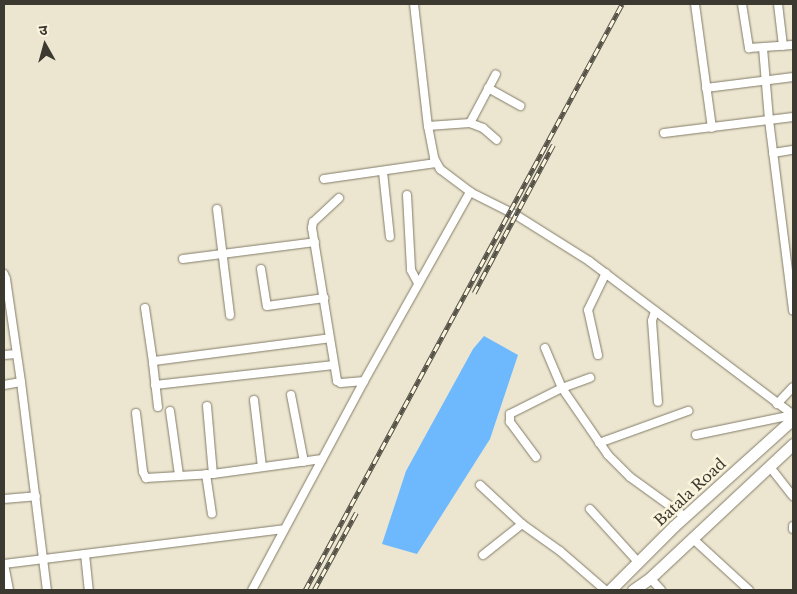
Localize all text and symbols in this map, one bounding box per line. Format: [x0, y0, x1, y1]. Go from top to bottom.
north arrow [20, 20, 70, 70]
text: उ [38, 21, 48, 40]
street label: Batala Road [651, 454, 729, 530]

